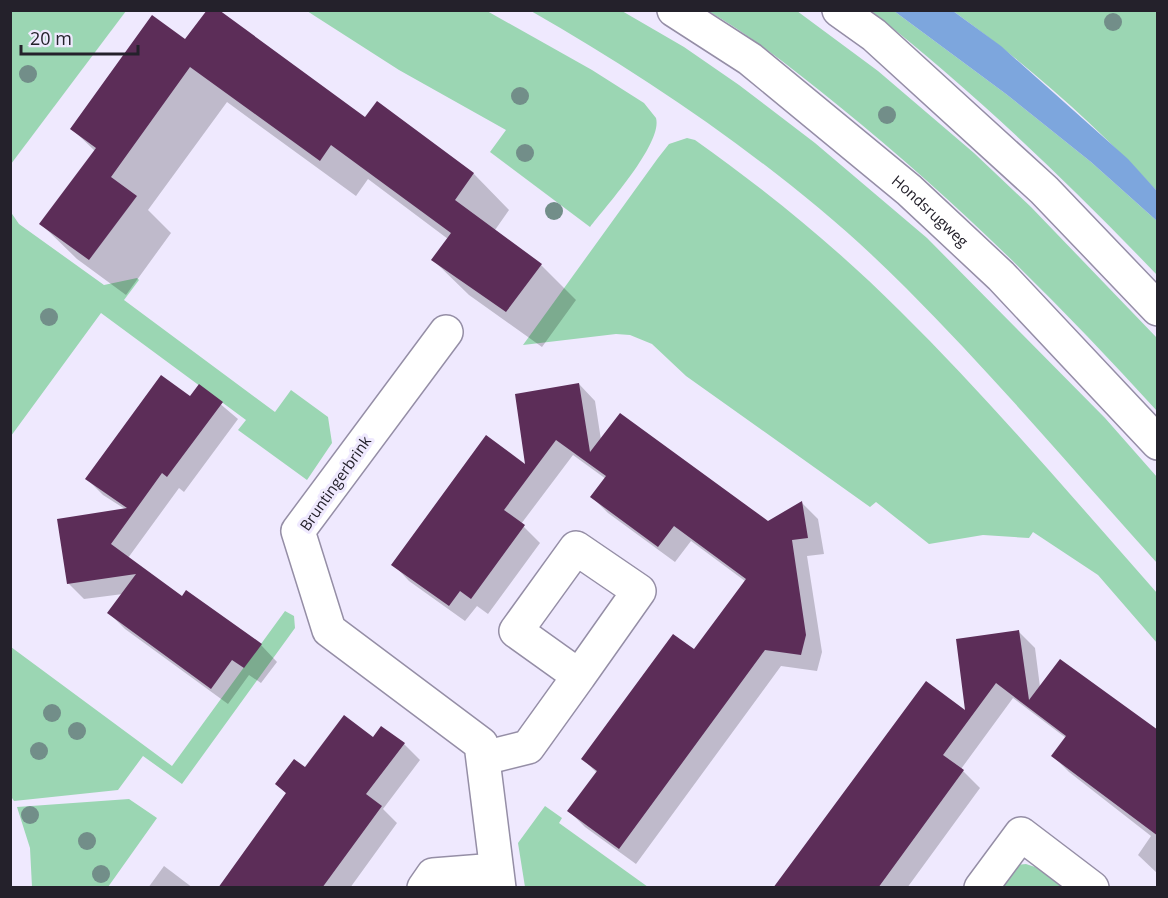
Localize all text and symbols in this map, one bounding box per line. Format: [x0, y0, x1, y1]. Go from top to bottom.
scale bar [21, 18, 138, 56]
text: 20 m [30, 26, 72, 50]
street label: Hondsrugweg [888, 170, 973, 251]
street label: Bruntingerbrink [295, 432, 375, 534]

